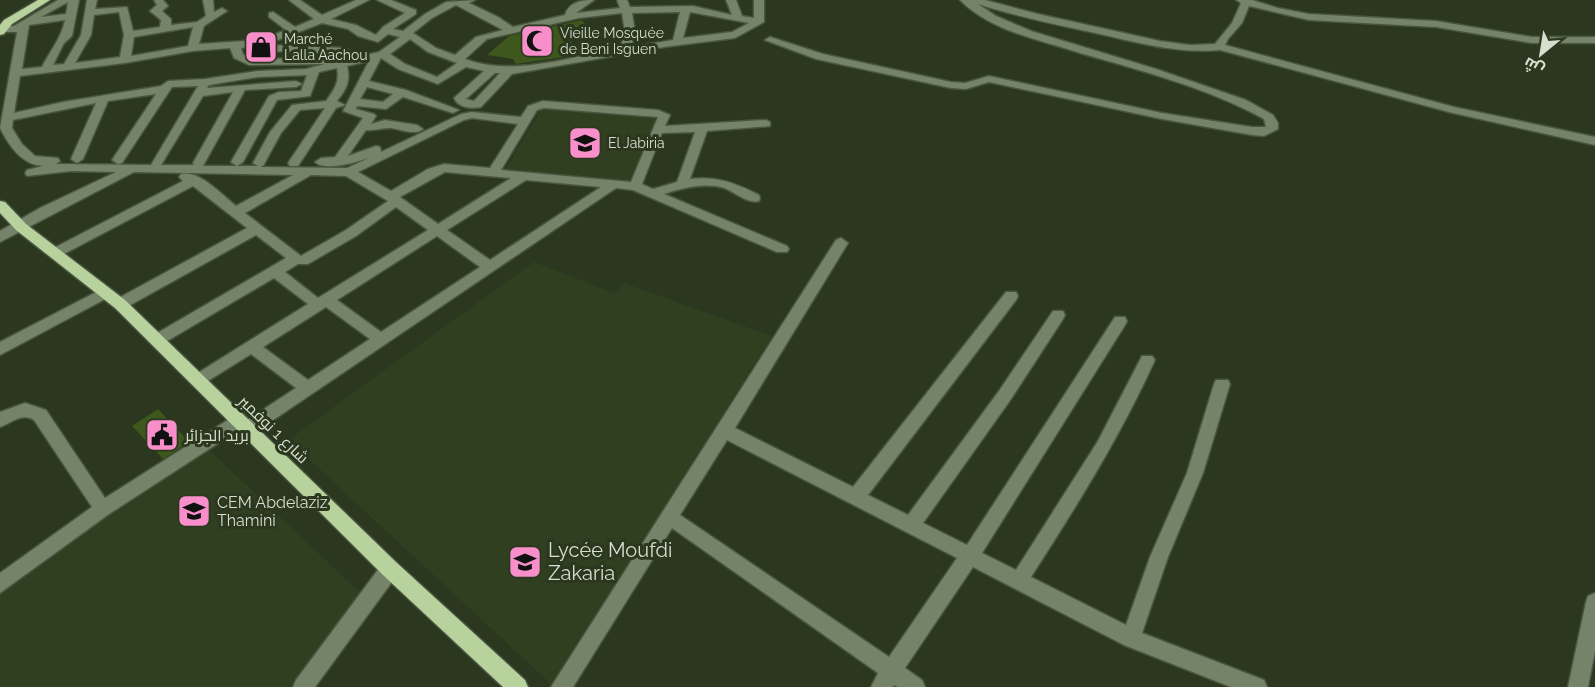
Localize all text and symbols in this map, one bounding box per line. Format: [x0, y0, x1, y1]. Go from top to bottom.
mosque icon: Vieille Mosquée de Beni Isguen [519, 23, 555, 59]
north arrow [1511, 24, 1571, 84]
place label: Vieille Mosquée de Beni Isguen [560, 25, 664, 57]
shop icon: Marché Lalla Aachou [243, 29, 279, 65]
place label: Marché Lalla Aachou [284, 31, 368, 63]
text: ش [1520, 53, 1547, 80]
school or university icon: El Jabiria [567, 125, 603, 161]
place label: El Jabiria [608, 135, 665, 151]
street label: شارع 1 نوفمبر [233, 391, 312, 469]
public building icon: بريد الجزائر [144, 417, 180, 453]
place label: بريد الجزائر [184, 426, 249, 445]
school or university icon: CEM Abdelaziz Thamini [176, 493, 212, 529]
place label: CEM Abdelaziz Thamini [217, 493, 328, 530]
place label: Lycée Moufdi Zakaria [548, 538, 672, 585]
school or university icon: Lycée Moufdi Zakaria [507, 544, 543, 580]

